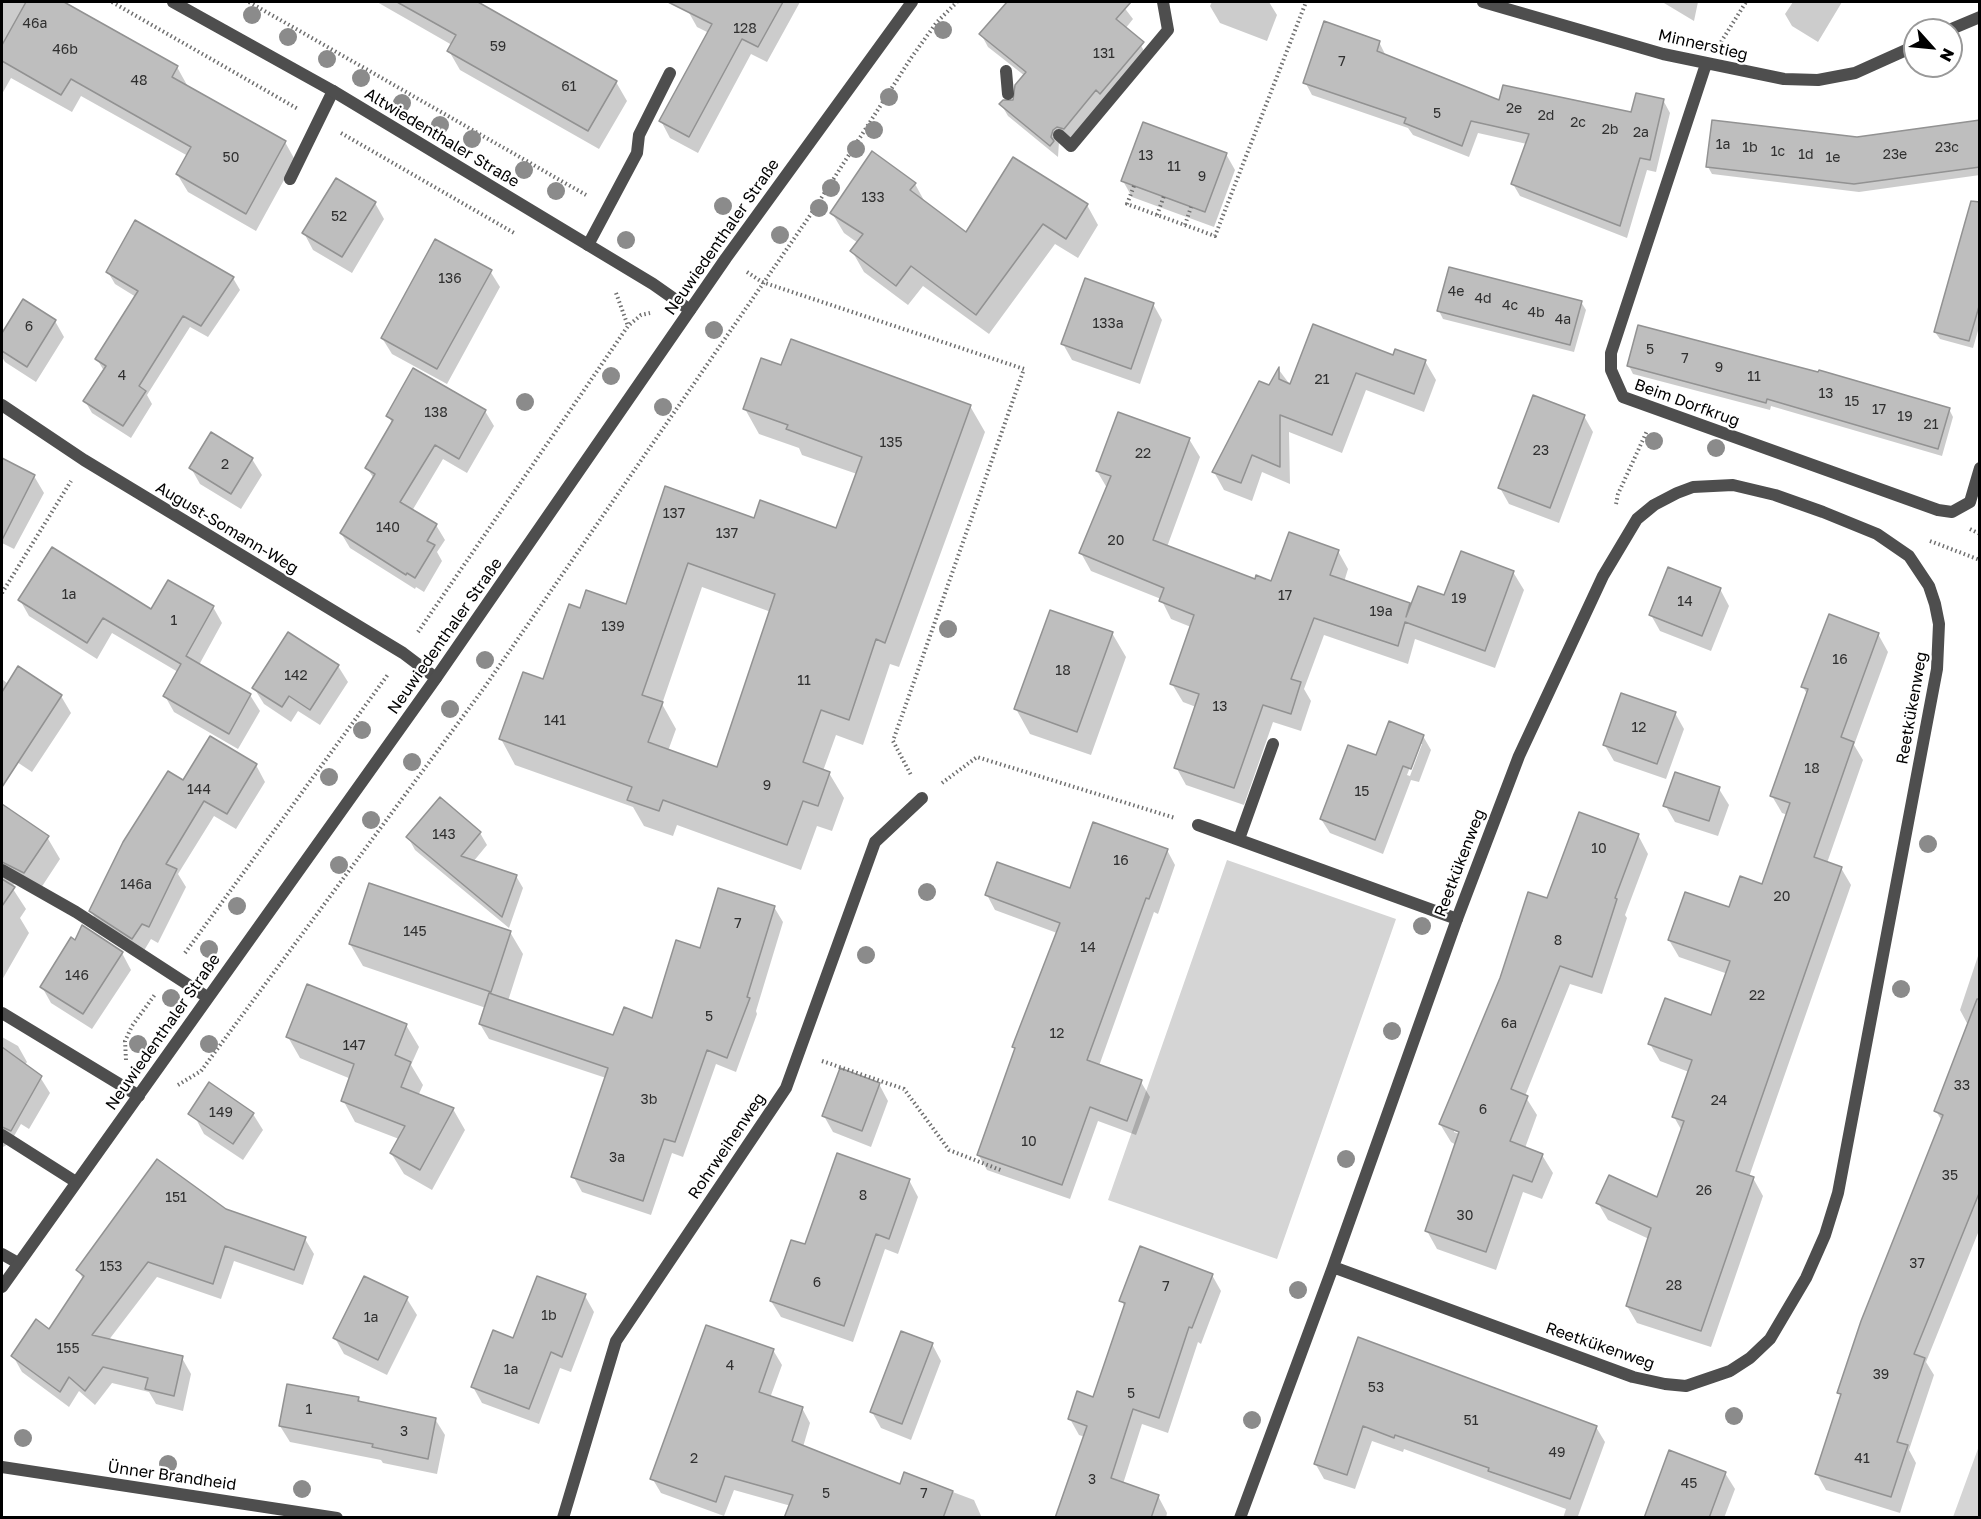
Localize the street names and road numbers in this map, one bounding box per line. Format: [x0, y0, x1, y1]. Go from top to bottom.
street label: Minnerstieg [1656, 25, 1750, 65]
street label: Altwiedenthaler Straße [361, 84, 523, 192]
street label: Neuwiedenthaler Straße [661, 155, 783, 319]
street label: Beim Dorfkrug [1632, 375, 1742, 431]
street label: August-Somann-Weg [152, 478, 302, 578]
street label: Neuwiedenthaler Straße [384, 554, 506, 718]
street label: Reetkükenweg [1893, 650, 1931, 766]
street label: Reetkükenweg [1431, 806, 1489, 920]
street label: Neuwiedenthaler Straße [102, 950, 224, 1114]
street label: Rohrweihenweg [684, 1089, 770, 1203]
street label: Reetkükenweg [1543, 1318, 1657, 1374]
street label: Ünner Brandheid [106, 1457, 238, 1495]

